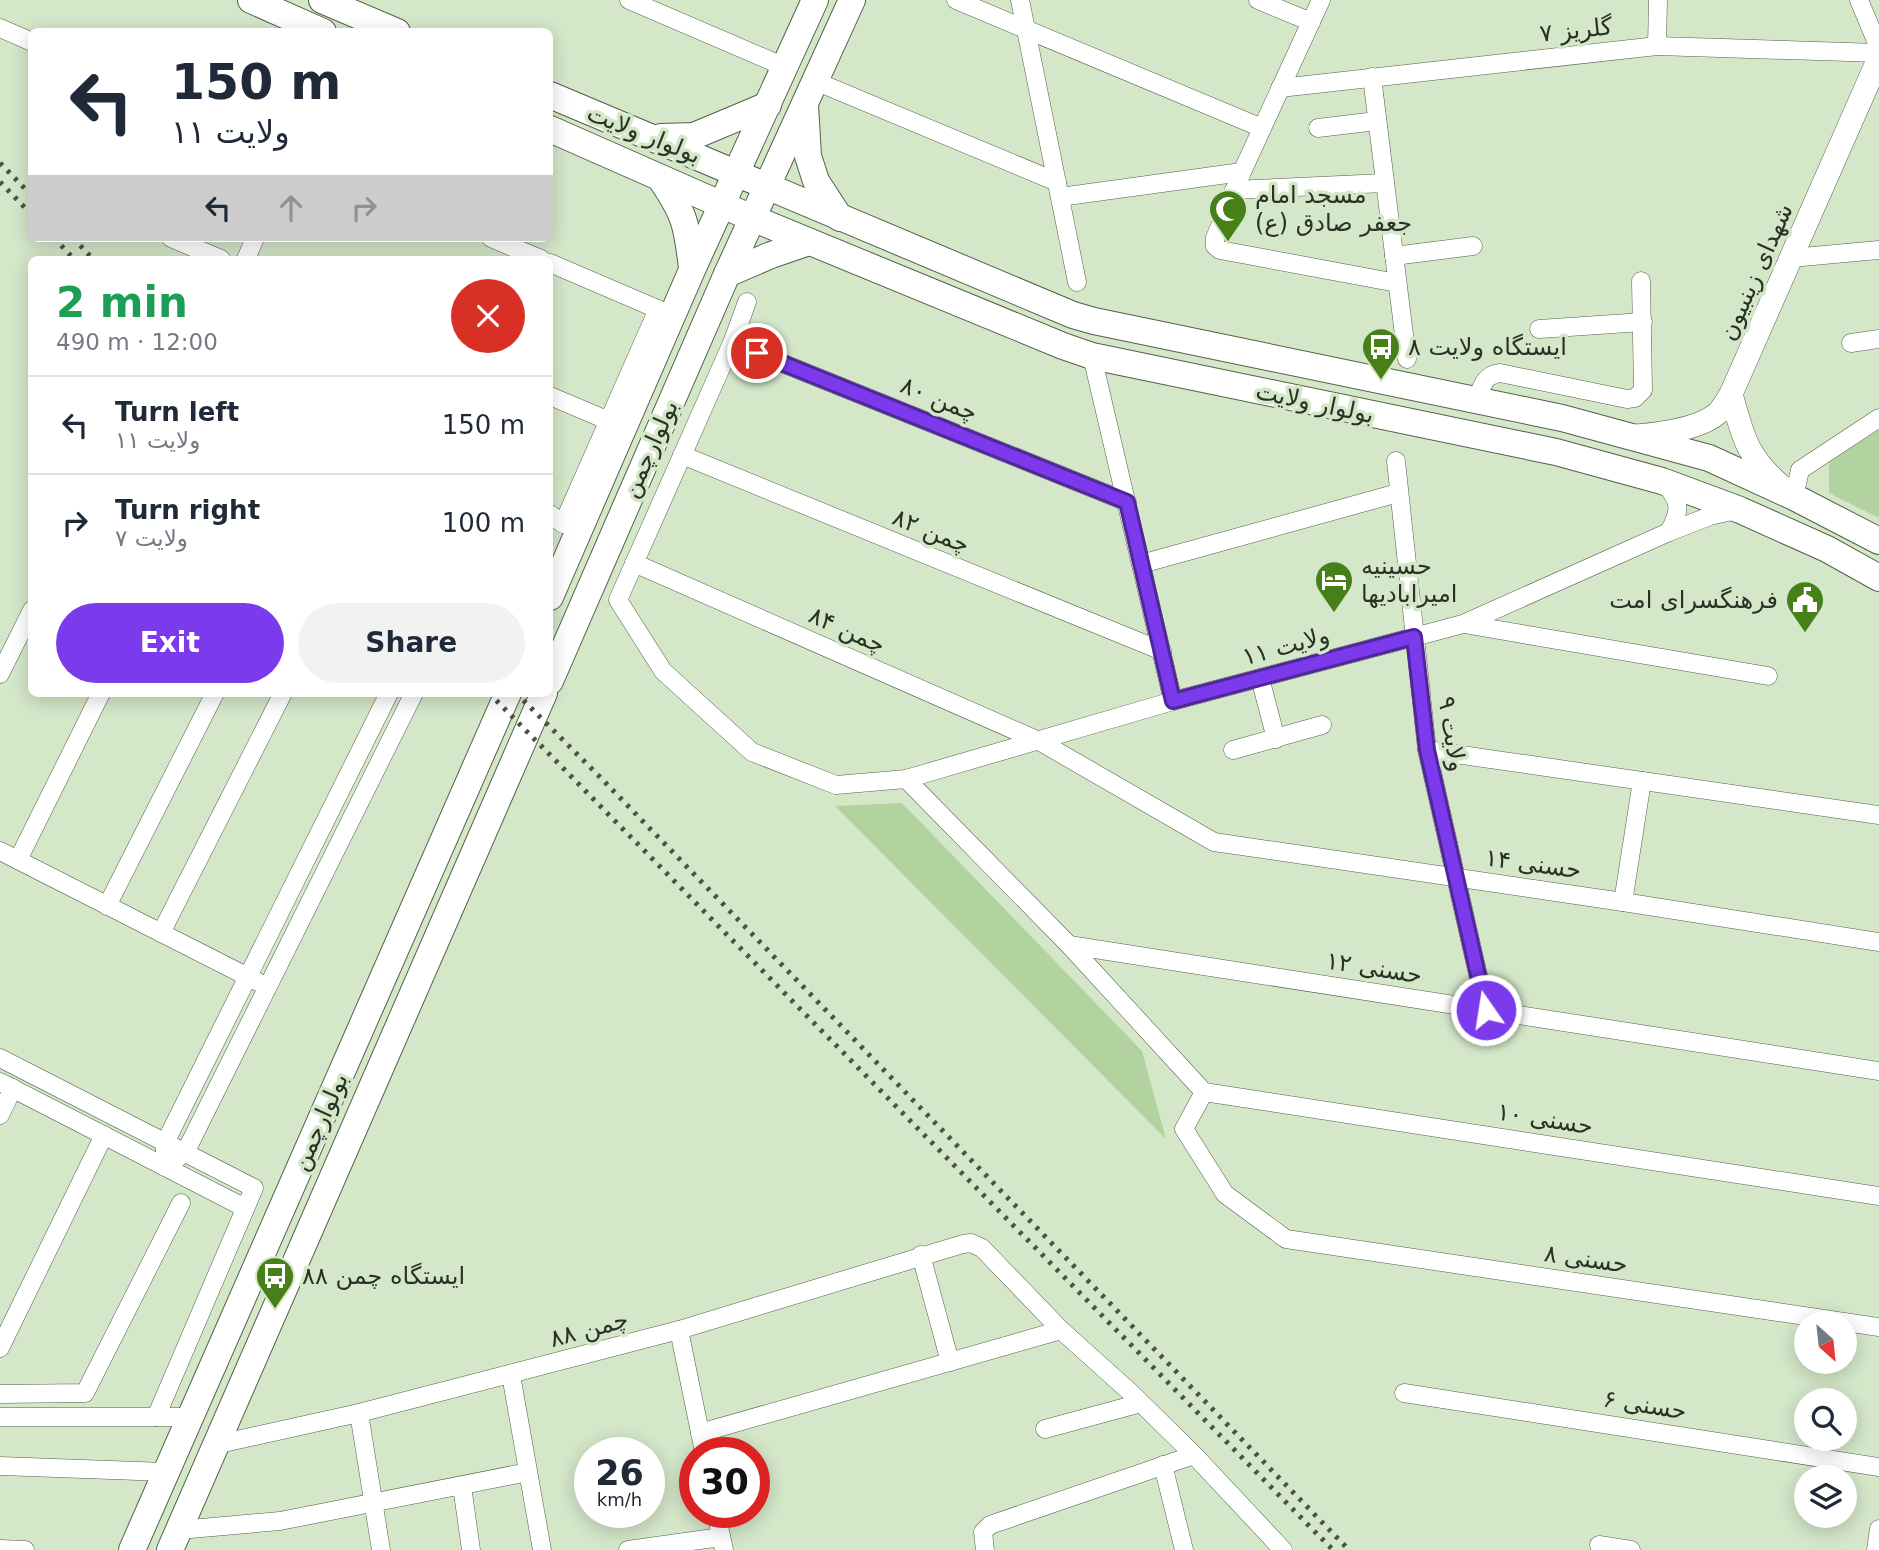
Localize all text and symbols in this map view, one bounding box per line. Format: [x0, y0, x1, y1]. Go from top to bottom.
street label: گلریز ۷ [1538, 12, 1614, 48]
text: 150 m [171, 54, 341, 111]
icon: left [56, 56, 147, 147]
street label: بولوار ولایت [583, 99, 705, 169]
text: ولایت ۱۱ [171, 113, 290, 151]
place label: مسجد امام جعفر صادق (ع) [1255, 181, 1412, 237]
mosque icon: مسجد امام جعفر صادق (ع) [1207, 188, 1249, 243]
icon: left [199, 189, 237, 227]
icon: ahead [272, 189, 310, 227]
icon: right [345, 189, 383, 227]
street label: شهدای زینبیون [1713, 199, 1799, 345]
text: 2 min [56, 278, 188, 327]
button: close [451, 279, 525, 353]
pin [727, 323, 787, 383]
bus stop icon: ایستگاه ولایت ۸ [1360, 326, 1402, 381]
text: 490 m · 12:00 [56, 329, 218, 355]
place label: ایستگاه ولایت ۸ [1408, 333, 1567, 361]
icon: arrive [738, 334, 776, 372]
street label: چمن ۸۰ [896, 371, 982, 427]
street label: بولوار ولایت [1253, 377, 1377, 429]
street label: بولوارچمن [616, 396, 684, 502]
text: Turn left [115, 397, 239, 427]
icon: left [56, 406, 94, 444]
text: 150 m [442, 410, 525, 440]
text: ولایت ۱۱ [115, 427, 200, 453]
text: Turn right [115, 495, 260, 525]
street label: چمن ۸۲ [888, 503, 974, 559]
icon: right [56, 504, 94, 542]
text: 100 m [442, 508, 525, 538]
text: ولایت ۷ [115, 525, 188, 551]
place label: حسینیه امیرابادیها [1361, 552, 1457, 608]
hotel icon: حسینیه امیرابادیها [1313, 559, 1355, 614]
public building icon: فرهنگسرای امت [1784, 579, 1826, 634]
place label: فرهنگسرای امت [1609, 586, 1778, 614]
street label: چمن ۸۴ [805, 601, 889, 659]
button: Exit [56, 603, 284, 683]
button: Share [298, 603, 525, 683]
street label: ولایت ۱۱ [1239, 621, 1333, 671]
street label: ولایت ۹ [1432, 694, 1472, 774]
street label: حسنی ۱۴ [1483, 843, 1583, 885]
street label: حسنی ۱۲ [1324, 947, 1424, 989]
position arrow [1449, 973, 1523, 1047]
street label: بولوارچمن [286, 1069, 354, 1175]
street label: حسنی ۱۰ [1495, 1098, 1595, 1140]
street label: حسنی ۸ [1542, 1239, 1630, 1279]
bus stop icon: ایستگاه چمن ۸۸ [254, 1255, 296, 1310]
place label: ایستگاه چمن ۸۸ [302, 1262, 465, 1290]
street label: چمن ۸۸ [547, 1305, 631, 1353]
north arrow [1794, 1311, 1857, 1374]
map controls [1794, 1311, 1857, 1528]
street label: حسنی ۶ [1601, 1385, 1689, 1425]
button: search [1794, 1388, 1857, 1451]
speed limit sign: 30 [679, 1437, 770, 1528]
text: 26 [595, 1453, 644, 1493]
button: layers [1794, 1465, 1857, 1528]
text: km/h [597, 1489, 642, 1510]

